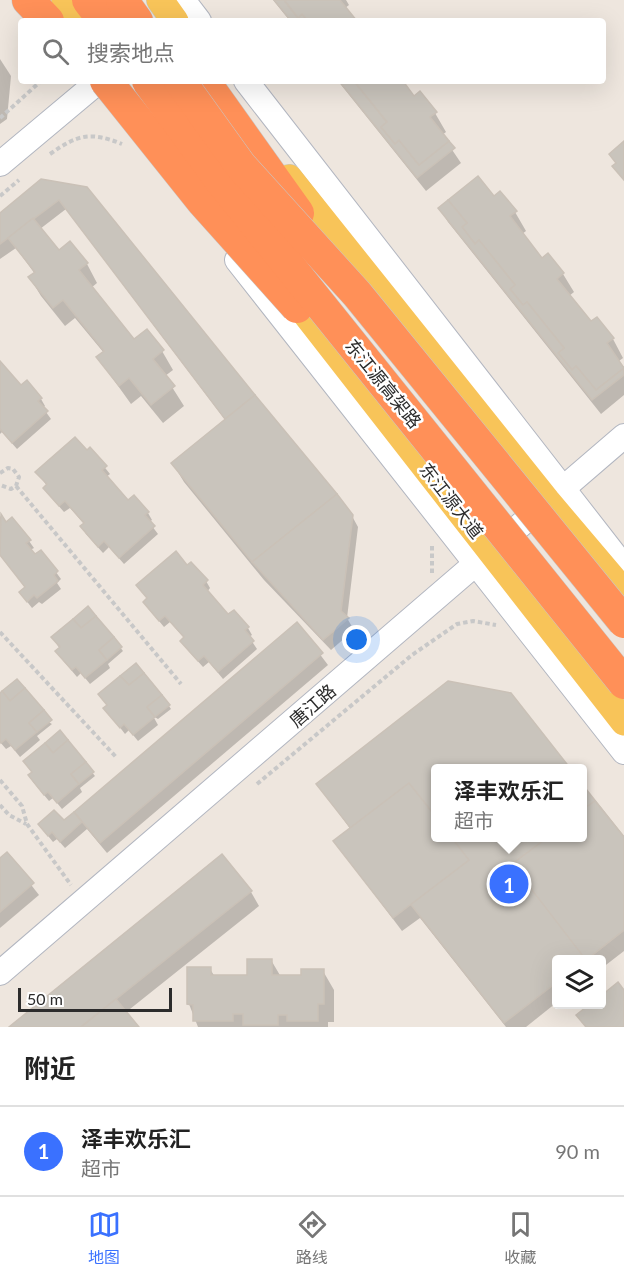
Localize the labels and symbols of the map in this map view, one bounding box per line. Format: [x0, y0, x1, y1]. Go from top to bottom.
street label: 东江源高架路 [341, 334, 426, 432]
street label: 东江源大道 [415, 458, 488, 543]
your location [342, 625, 371, 654]
street label: 唐江路 [285, 679, 340, 731]
pin: 1 [490, 862, 528, 906]
scale bar [18, 985, 172, 1012]

